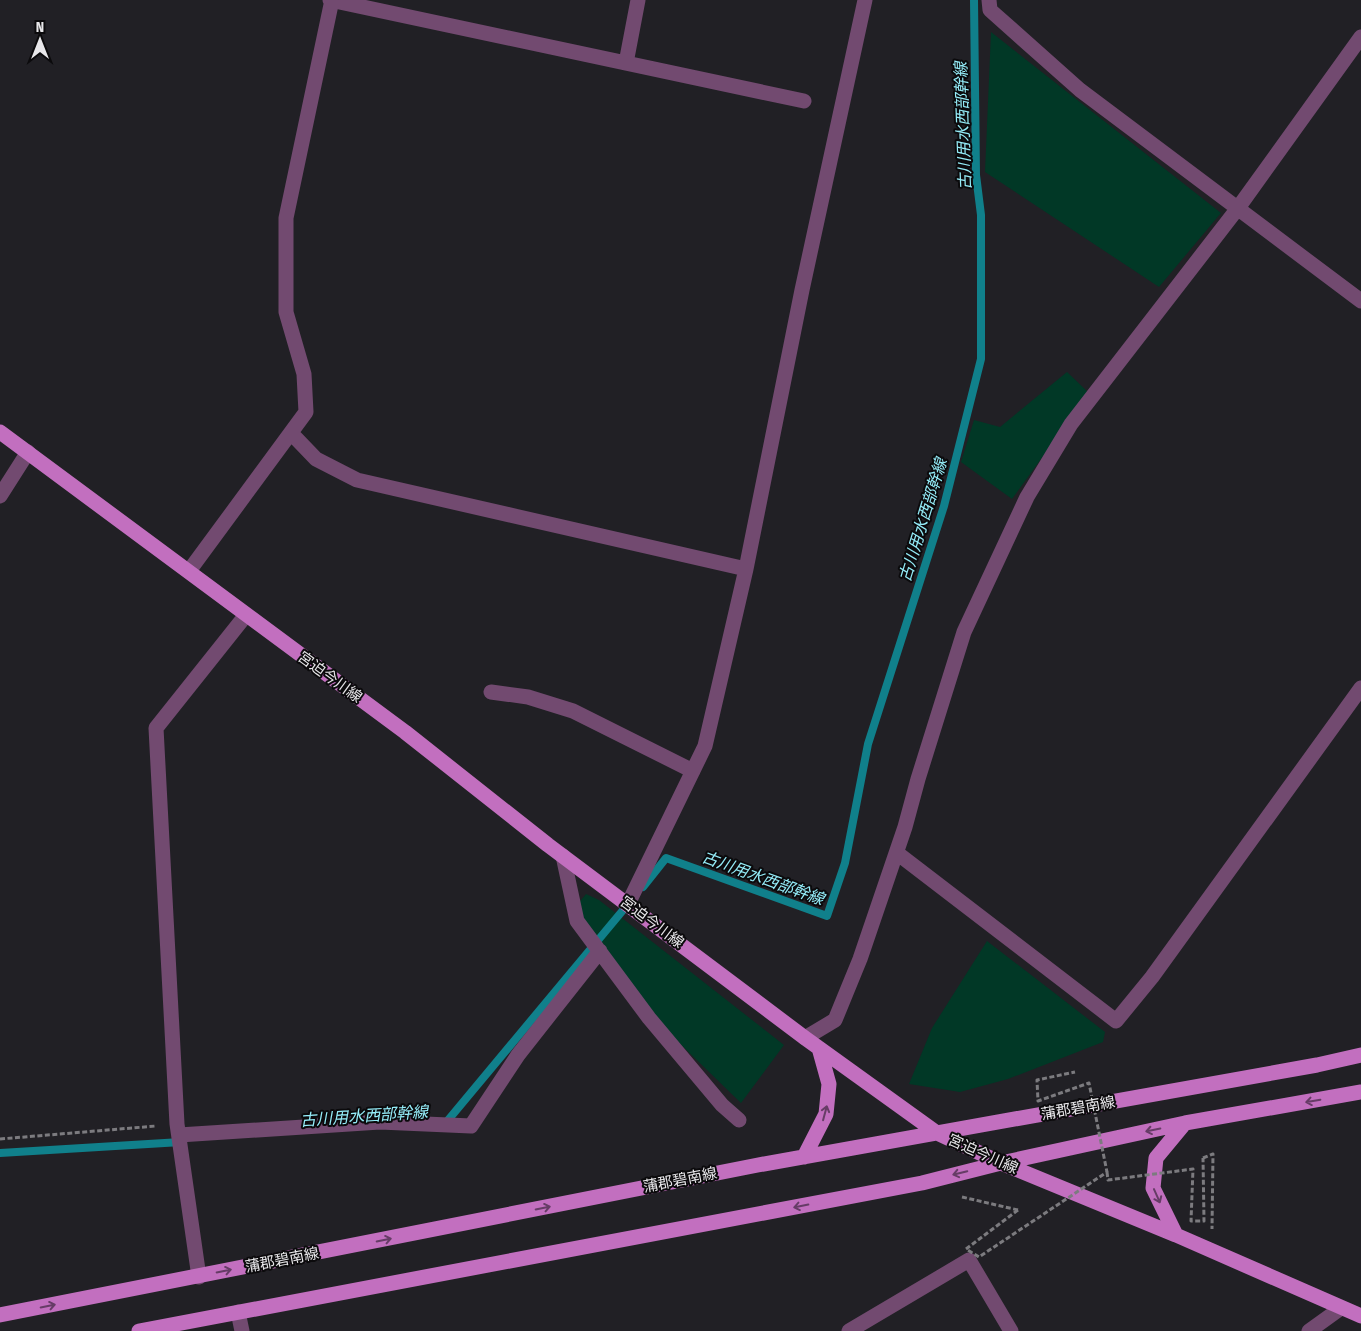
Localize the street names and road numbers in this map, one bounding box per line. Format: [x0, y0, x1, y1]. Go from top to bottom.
street label: 宮迫今川線 [294, 648, 366, 706]
street label: 宮迫今川線 [617, 892, 687, 952]
street label: 蒲郡碧南線 [1039, 1093, 1117, 1123]
street label: 宮迫今川線 [945, 1131, 1021, 1177]
street label: 蒲郡碧南線 [641, 1164, 719, 1196]
street label: 蒲郡碧南線 [243, 1244, 321, 1276]

